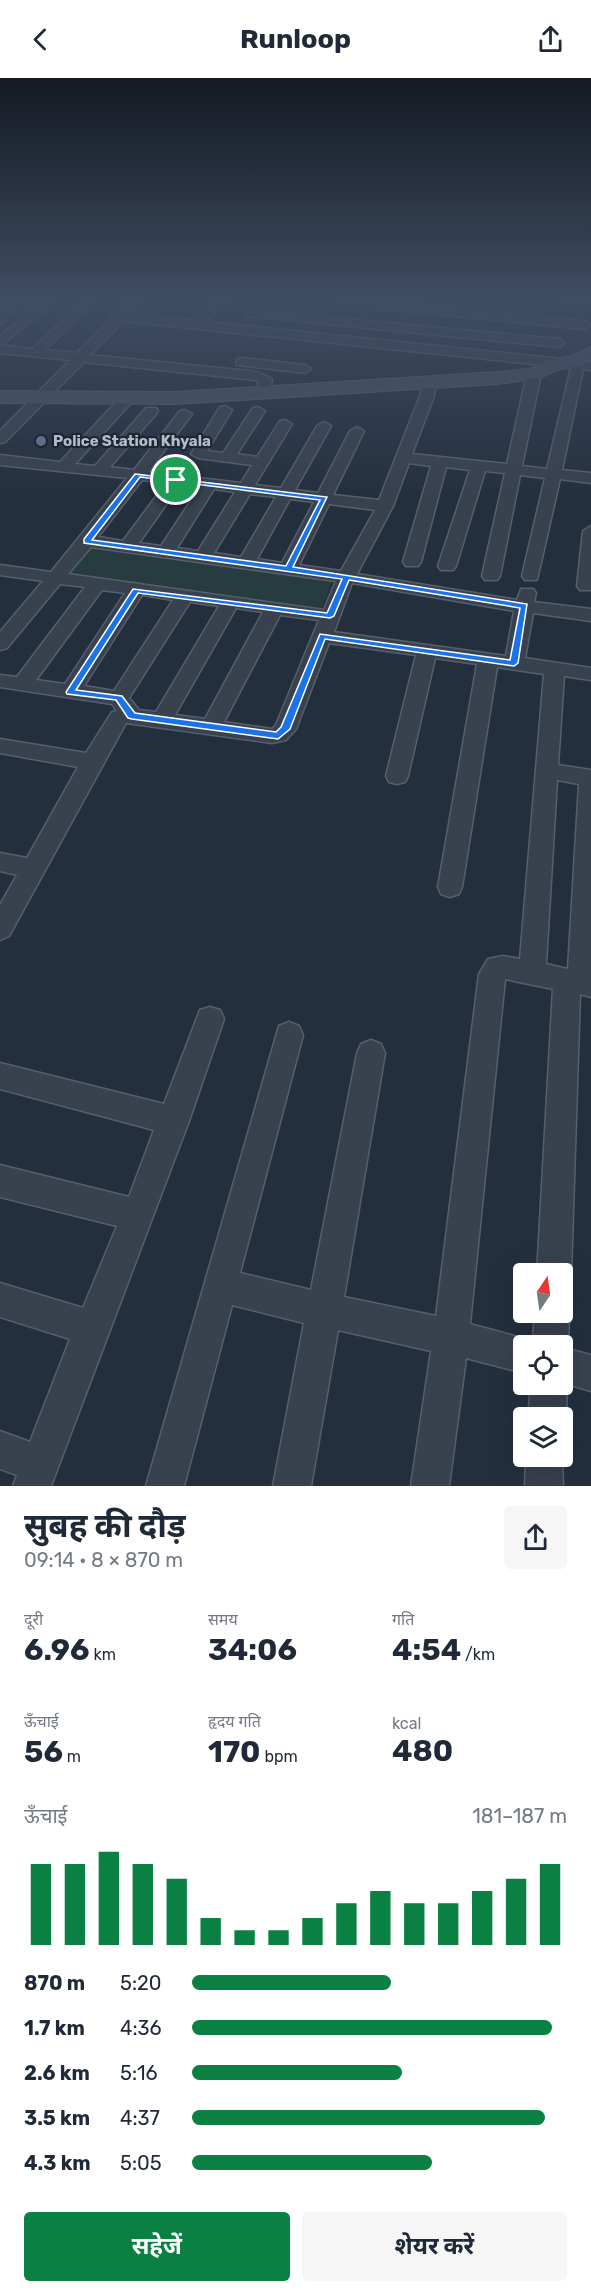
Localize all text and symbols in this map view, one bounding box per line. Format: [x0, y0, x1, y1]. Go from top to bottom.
icon: back [24, 23, 57, 56]
text: Runloop [240, 23, 351, 55]
icon: share [534, 23, 567, 56]
place label: Police Station Khyala [53, 432, 211, 450]
marker: Police Station Khyala [34, 434, 48, 448]
pin [150, 454, 201, 505]
icon: arrive [159, 463, 192, 496]
north arrow [513, 1263, 573, 1323]
map controls [513, 1263, 573, 1467]
button: locate [513, 1335, 573, 1395]
button: layers [513, 1407, 573, 1467]
text: सुबह की दौड़ [24, 1506, 186, 1545]
button: share [504, 1506, 567, 1569]
text: 09:14 · 8 × 870 m [24, 1548, 183, 1572]
text: दूरी [24, 1610, 43, 1629]
text: समय [208, 1610, 238, 1629]
text: गति [392, 1610, 414, 1629]
text: 6.96 [24, 1632, 89, 1668]
text: 34:06 [208, 1632, 297, 1668]
text: 4:54 [392, 1632, 461, 1668]
text: km [89, 1645, 116, 1664]
text: /km [461, 1645, 495, 1664]
text: ऊँचाई [24, 1712, 59, 1731]
text: हृदय गति [208, 1712, 261, 1731]
text: kcal [392, 1714, 421, 1733]
text: 480 [392, 1733, 453, 1769]
text: 56 [24, 1734, 63, 1770]
text: 170 [208, 1734, 261, 1770]
text: m [63, 1747, 81, 1766]
text: bpm [261, 1747, 298, 1766]
text: ऊँचाई [24, 1804, 67, 1828]
text: 181–187 m [472, 1804, 567, 1828]
text: 870 m [24, 1971, 85, 1995]
text: 5:20 [120, 1971, 161, 1995]
text: 1.7 km [24, 2016, 85, 2040]
text: 4:36 [120, 2016, 162, 2040]
text: 2.6 km [24, 2061, 90, 2085]
text: 5:16 [120, 2061, 158, 2085]
text: 3.5 km [24, 2106, 90, 2130]
text: 4:37 [120, 2106, 160, 2130]
text: 4.3 km [24, 2151, 91, 2175]
text: 5:05 [120, 2151, 162, 2175]
button: सहेजें [24, 2212, 290, 2281]
button: शेयर करें [302, 2212, 567, 2281]

